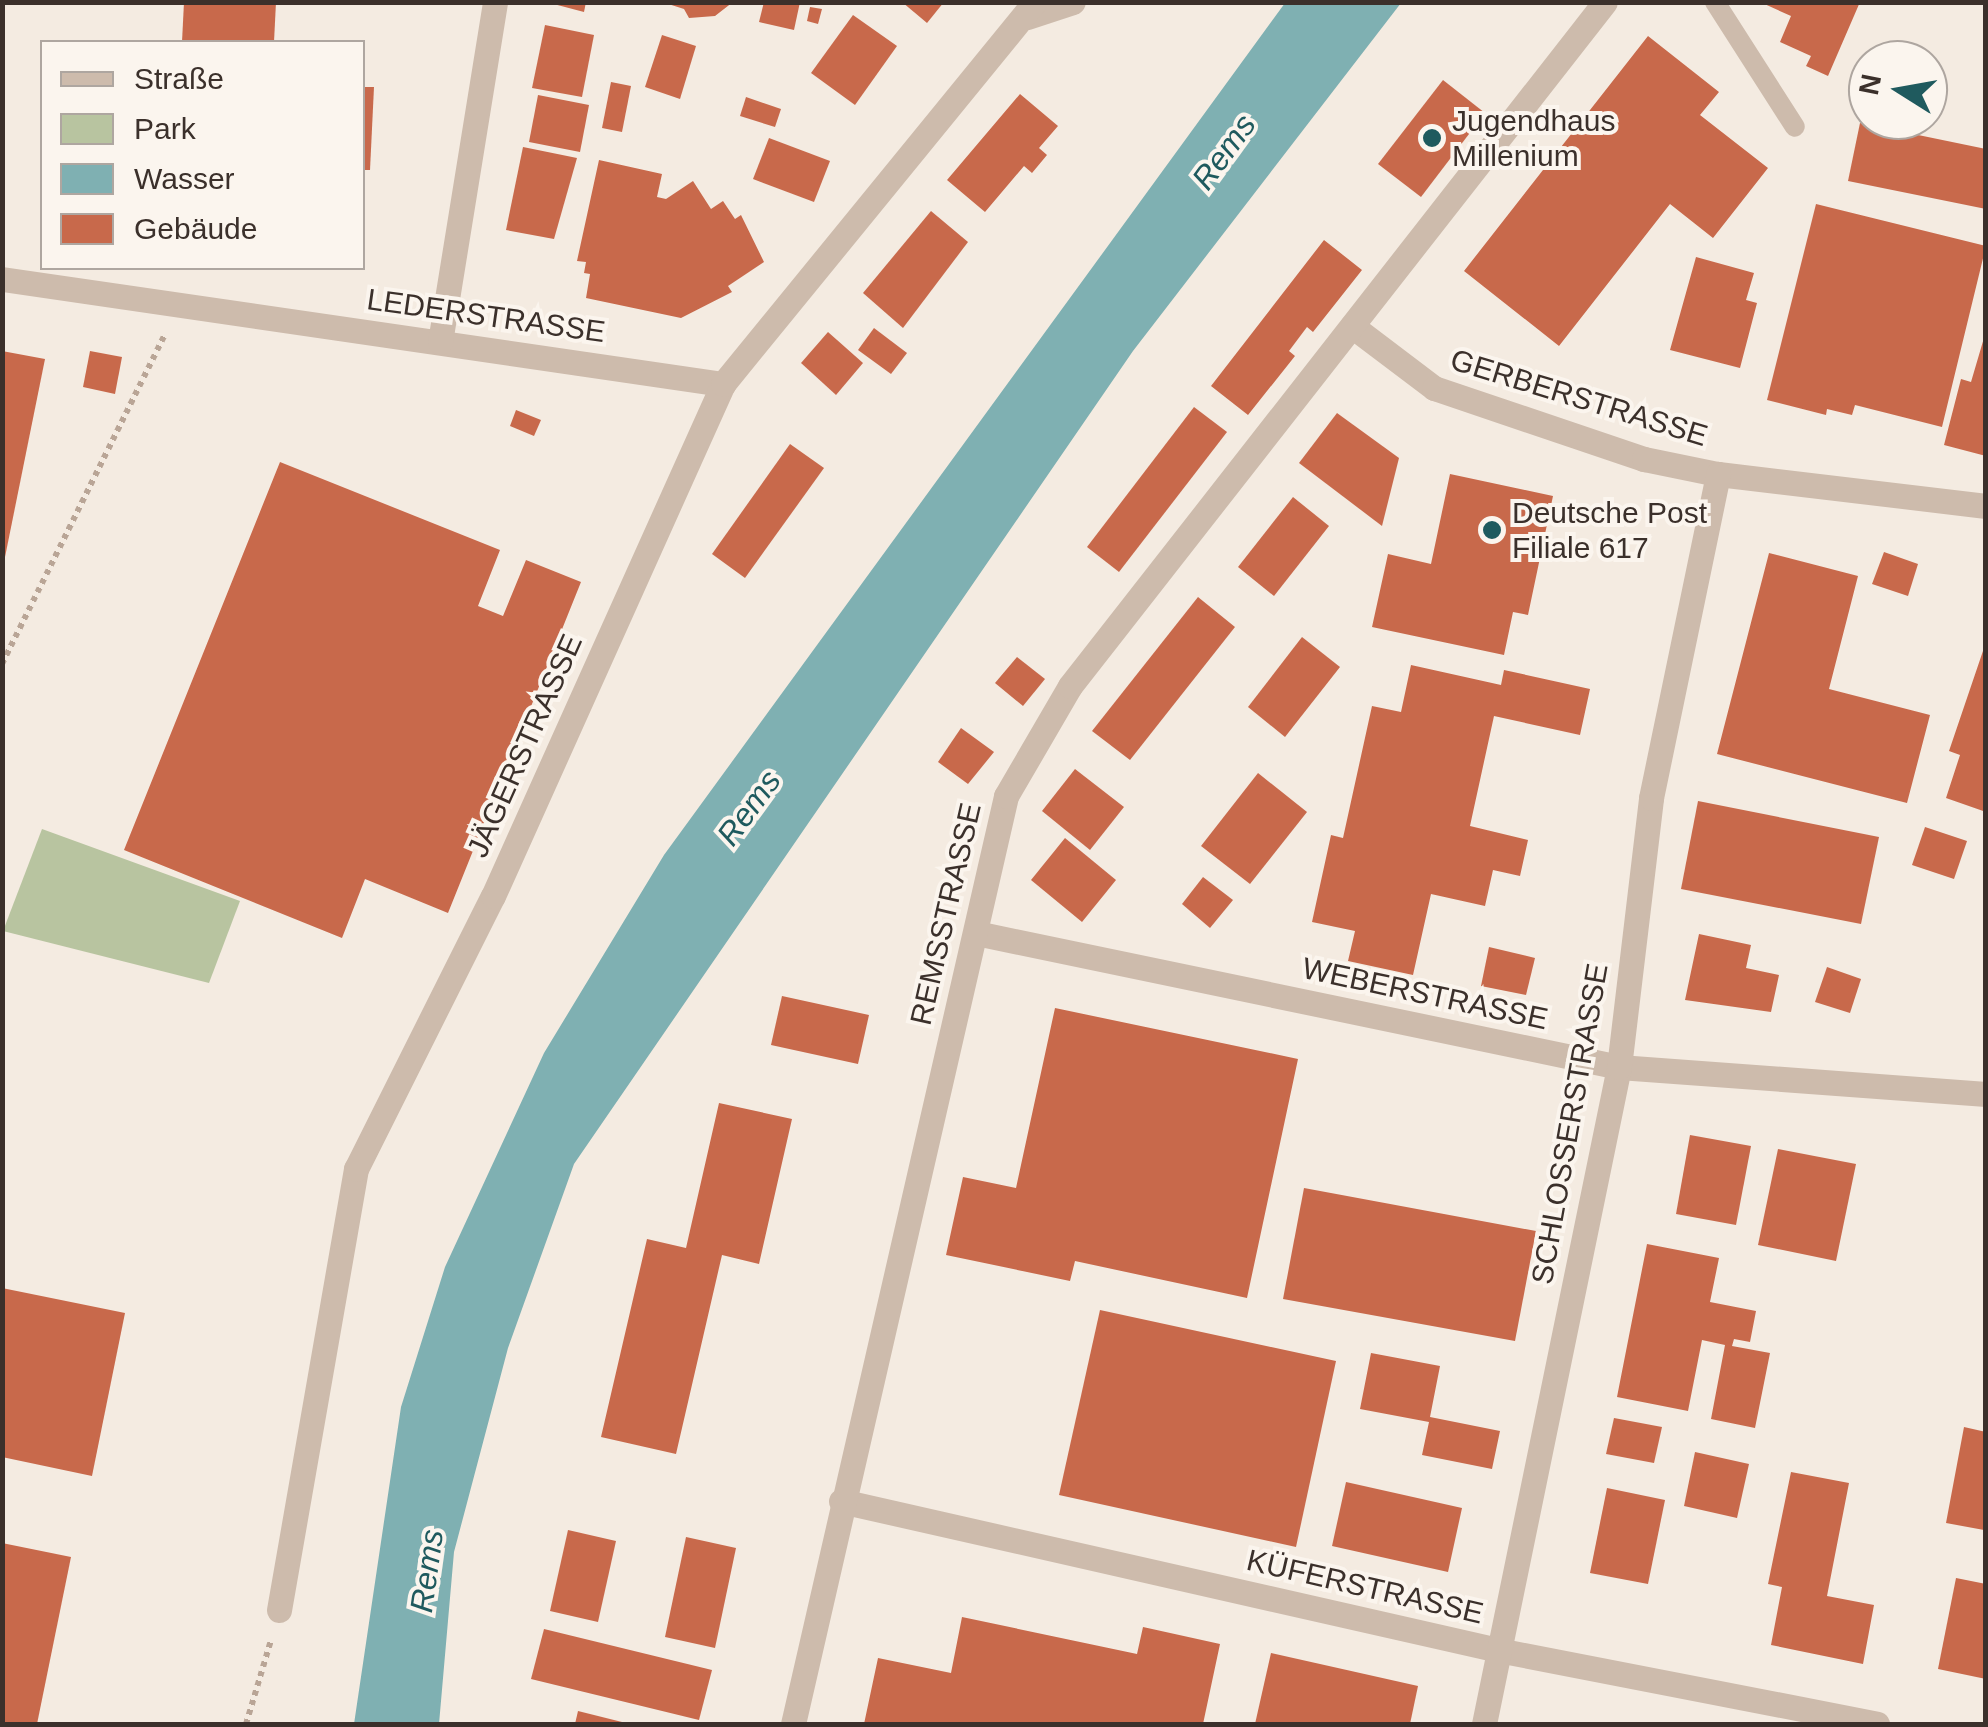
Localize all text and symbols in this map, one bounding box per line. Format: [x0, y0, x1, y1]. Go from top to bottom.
legend [40, 40, 365, 270]
north arrow [1848, 40, 1948, 140]
text: Straße [134, 62, 224, 95]
text: N [1853, 72, 1887, 97]
place label: Jugendhaus Millenium [1452, 103, 1615, 174]
water label: Rems [1184, 107, 1264, 197]
text: Park [134, 112, 196, 145]
marker: Jugendhaus Millenium [1421, 127, 1443, 149]
text: Wasser [134, 162, 235, 195]
text: Gebäude [134, 212, 257, 245]
street label: LEDERSTRASSE [365, 281, 607, 351]
street label: GERBERSTRASSE [1446, 342, 1712, 454]
place label: Deutsche Post Filiale 617 [1512, 495, 1707, 566]
marker: Deutsche Post Filiale 617 [1481, 519, 1503, 541]
street label: JÄGERSTRASSE [460, 629, 590, 863]
water label: Rems [709, 763, 789, 853]
street label: REMSSTRASSE [903, 799, 989, 1029]
street label: WEBERSTRASSE [1299, 950, 1551, 1038]
street label: SCHLOSSERSTRASSE [1524, 961, 1616, 1287]
water label: Rems [402, 1527, 452, 1615]
street label: KÜFERSTRASSE [1243, 1542, 1487, 1632]

